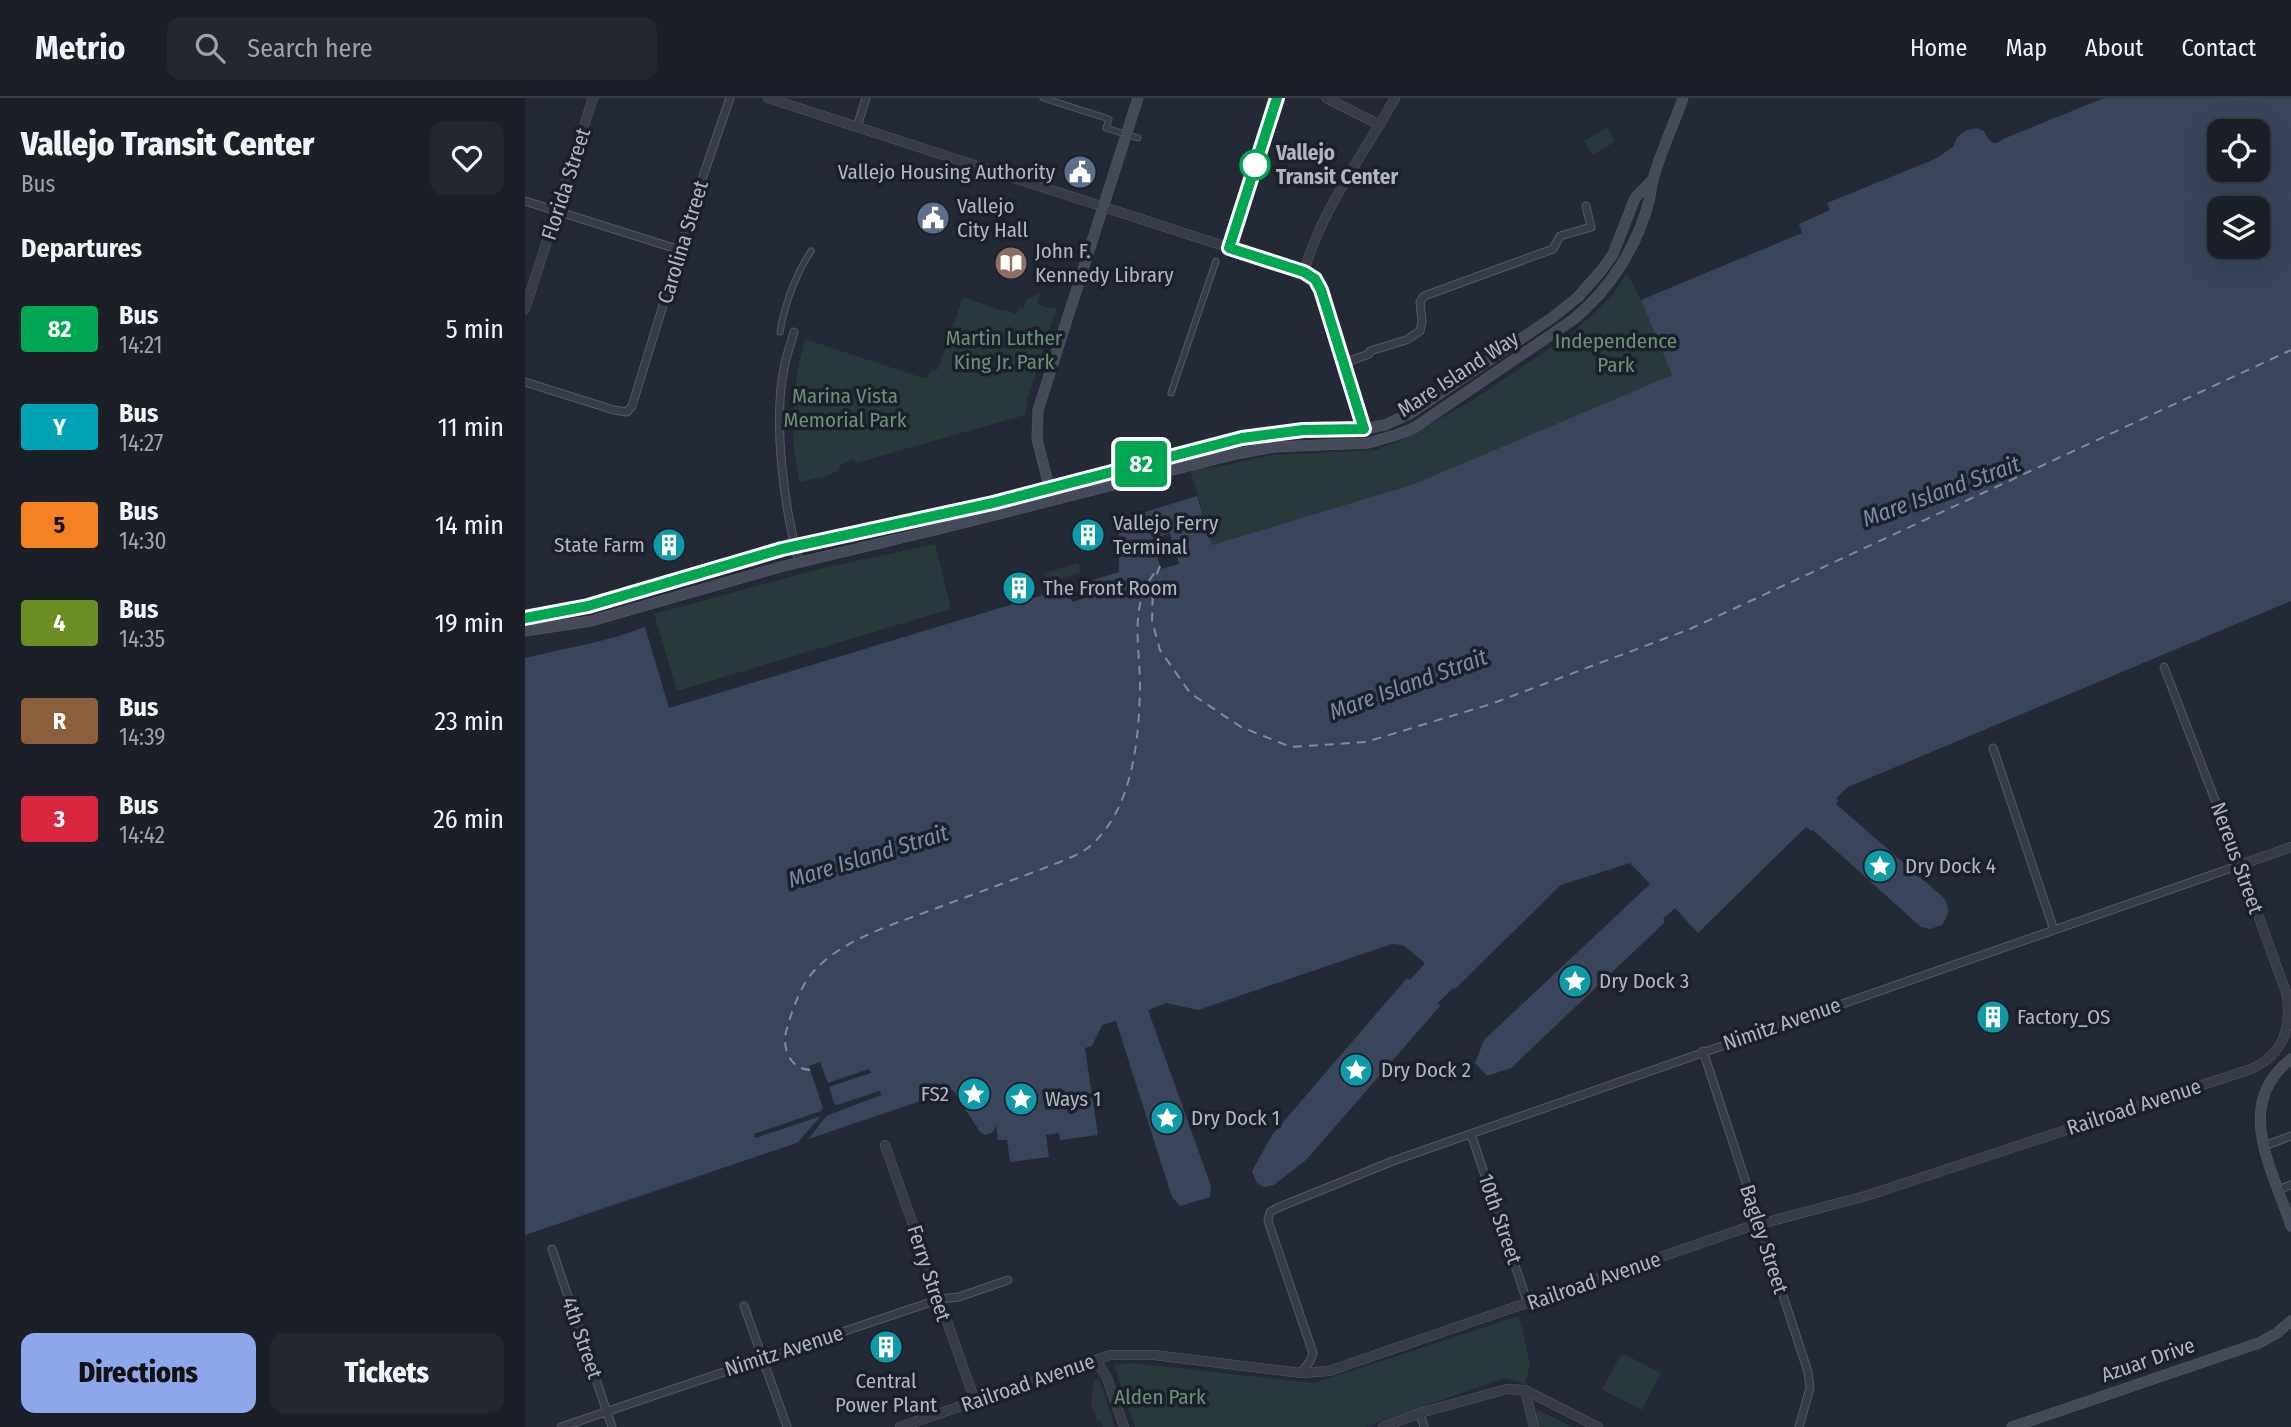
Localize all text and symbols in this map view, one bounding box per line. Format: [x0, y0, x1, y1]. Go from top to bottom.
search box [167, 17, 657, 80]
text: Metrio [35, 28, 125, 68]
icon: search [191, 29, 229, 67]
text: Search here [247, 33, 373, 64]
text: Home [1910, 34, 1967, 62]
text: Map [2005, 34, 2047, 62]
text: About [2085, 34, 2143, 62]
text: Contact [2181, 34, 2256, 62]
map controls [2207, 119, 2270, 259]
button: locate [2207, 119, 2270, 182]
button: heart [430, 121, 504, 195]
text: Vallejo Transit Center [21, 124, 314, 164]
street label: Florida Street [536, 125, 596, 243]
place label: Vallejo Transit Center [1275, 140, 1398, 190]
marker: Vallejo Transit Center [1240, 150, 1270, 180]
public building icon: Vallejo Housing Authority [1061, 153, 1099, 191]
place label: Vallejo Housing Authority [838, 159, 1056, 185]
text: Bus [21, 170, 55, 198]
street label: Carolina Street [652, 177, 714, 307]
place label: Vallejo City Hall [957, 193, 1028, 243]
button: layers [2207, 196, 2270, 259]
public building icon: Vallejo City Hall [914, 199, 952, 237]
text: Departures [21, 233, 142, 264]
place label: John F. Kennedy Library [1035, 238, 1174, 288]
library icon: John F. Kennedy Library [992, 244, 1030, 282]
text: Bus [119, 300, 158, 331]
text: 5 min [446, 314, 504, 345]
text: 82 [48, 315, 71, 343]
park label: Martin Luther King Jr. Park [946, 325, 1063, 375]
street label: Mare Island Way [1393, 325, 1524, 423]
park label: Independence Park [1555, 328, 1677, 378]
text: 14:21 [119, 331, 163, 359]
park label: Marina Vista Memorial Park [784, 383, 907, 433]
text: Bus [119, 398, 158, 429]
text: 11 min [438, 412, 504, 443]
text: Y [53, 413, 66, 441]
text: 14:27 [119, 429, 163, 457]
line badge: 82 [1109, 441, 1173, 487]
water label: Mare Island Strait [1858, 449, 2024, 533]
text: 82 [1129, 450, 1153, 478]
text: Bus [119, 496, 158, 527]
text: 14 min [435, 510, 504, 541]
place label: Vallejo Ferry Terminal [1113, 510, 1219, 560]
text: 5 [54, 511, 65, 539]
building icon: Vallejo Ferry Terminal [1069, 516, 1107, 554]
building icon: State Farm [650, 526, 688, 564]
text: 14:30 [119, 527, 167, 555]
place label: State Farm [554, 532, 645, 558]
building icon: The Front Room [1000, 569, 1038, 607]
place label: The Front Room [1043, 575, 1178, 601]
text: Bus [119, 594, 158, 625]
text: 19 min [435, 608, 504, 639]
text: 4 [53, 609, 66, 637]
text: 14:35 [119, 625, 165, 653]
water label: Mare Island Strait [1325, 642, 1491, 726]
text: Bus [119, 692, 158, 723]
text: 23 min [435, 706, 504, 737]
text: R [53, 707, 66, 735]
text: 14:39 [119, 723, 165, 751]
text: Bus [119, 790, 158, 821]
street label: Nereus Street [2205, 799, 2269, 917]
text: 26 min [433, 804, 504, 835]
text: 3 [54, 805, 65, 833]
water label: Mare Island Strait [784, 818, 952, 894]
text: 14:42 [119, 821, 165, 849]
place icon: Dry Dock 4 [1861, 847, 1899, 885]
place label: Dry Dock 4 [1905, 853, 1996, 879]
place icon: Dry Dock 3 [1556, 962, 1594, 1000]
place label: Dry Dock 3 [1599, 968, 1689, 994]
street label: Nimitz Avenue [1720, 992, 1844, 1056]
building icon: Factory_OS [1974, 998, 2012, 1036]
place label: Factory_OS [2017, 1004, 2111, 1030]
place icon: Dry Dock 2 [1337, 1051, 1375, 1089]
place label: Dry Dock 2 [1381, 1057, 1471, 1083]
street label: Railroad Avenue [2064, 1073, 2204, 1141]
place icon: FS2 [955, 1075, 993, 1113]
place icon: Ways 1 [1002, 1080, 1040, 1118]
place label: FS2 [921, 1081, 949, 1107]
place label: Ways 1 [1045, 1086, 1101, 1112]
place icon: Dry Dock 1 [1148, 1099, 1186, 1137]
place label: Dry Dock 1 [1191, 1105, 1280, 1131]
street label: 10th Street [1472, 1170, 1528, 1268]
street label: Bagley Street [1734, 1181, 1794, 1297]
street label: Ferry Street [901, 1222, 957, 1324]
street label: Railroad Avenue [1524, 1246, 1664, 1316]
street label: 4th Street [556, 1294, 608, 1382]
street label: Nimitz Avenue [722, 1320, 846, 1382]
building icon: Central Power Plant [867, 1328, 905, 1366]
street label: Azuar Drive [2098, 1332, 2198, 1388]
button: Directions [21, 1333, 256, 1413]
button: Tickets [270, 1333, 504, 1413]
street label: Railroad Avenue [958, 1348, 1098, 1418]
place label: Central Power Plant [835, 1368, 937, 1418]
park label: Alden Park [1114, 1384, 1206, 1410]

